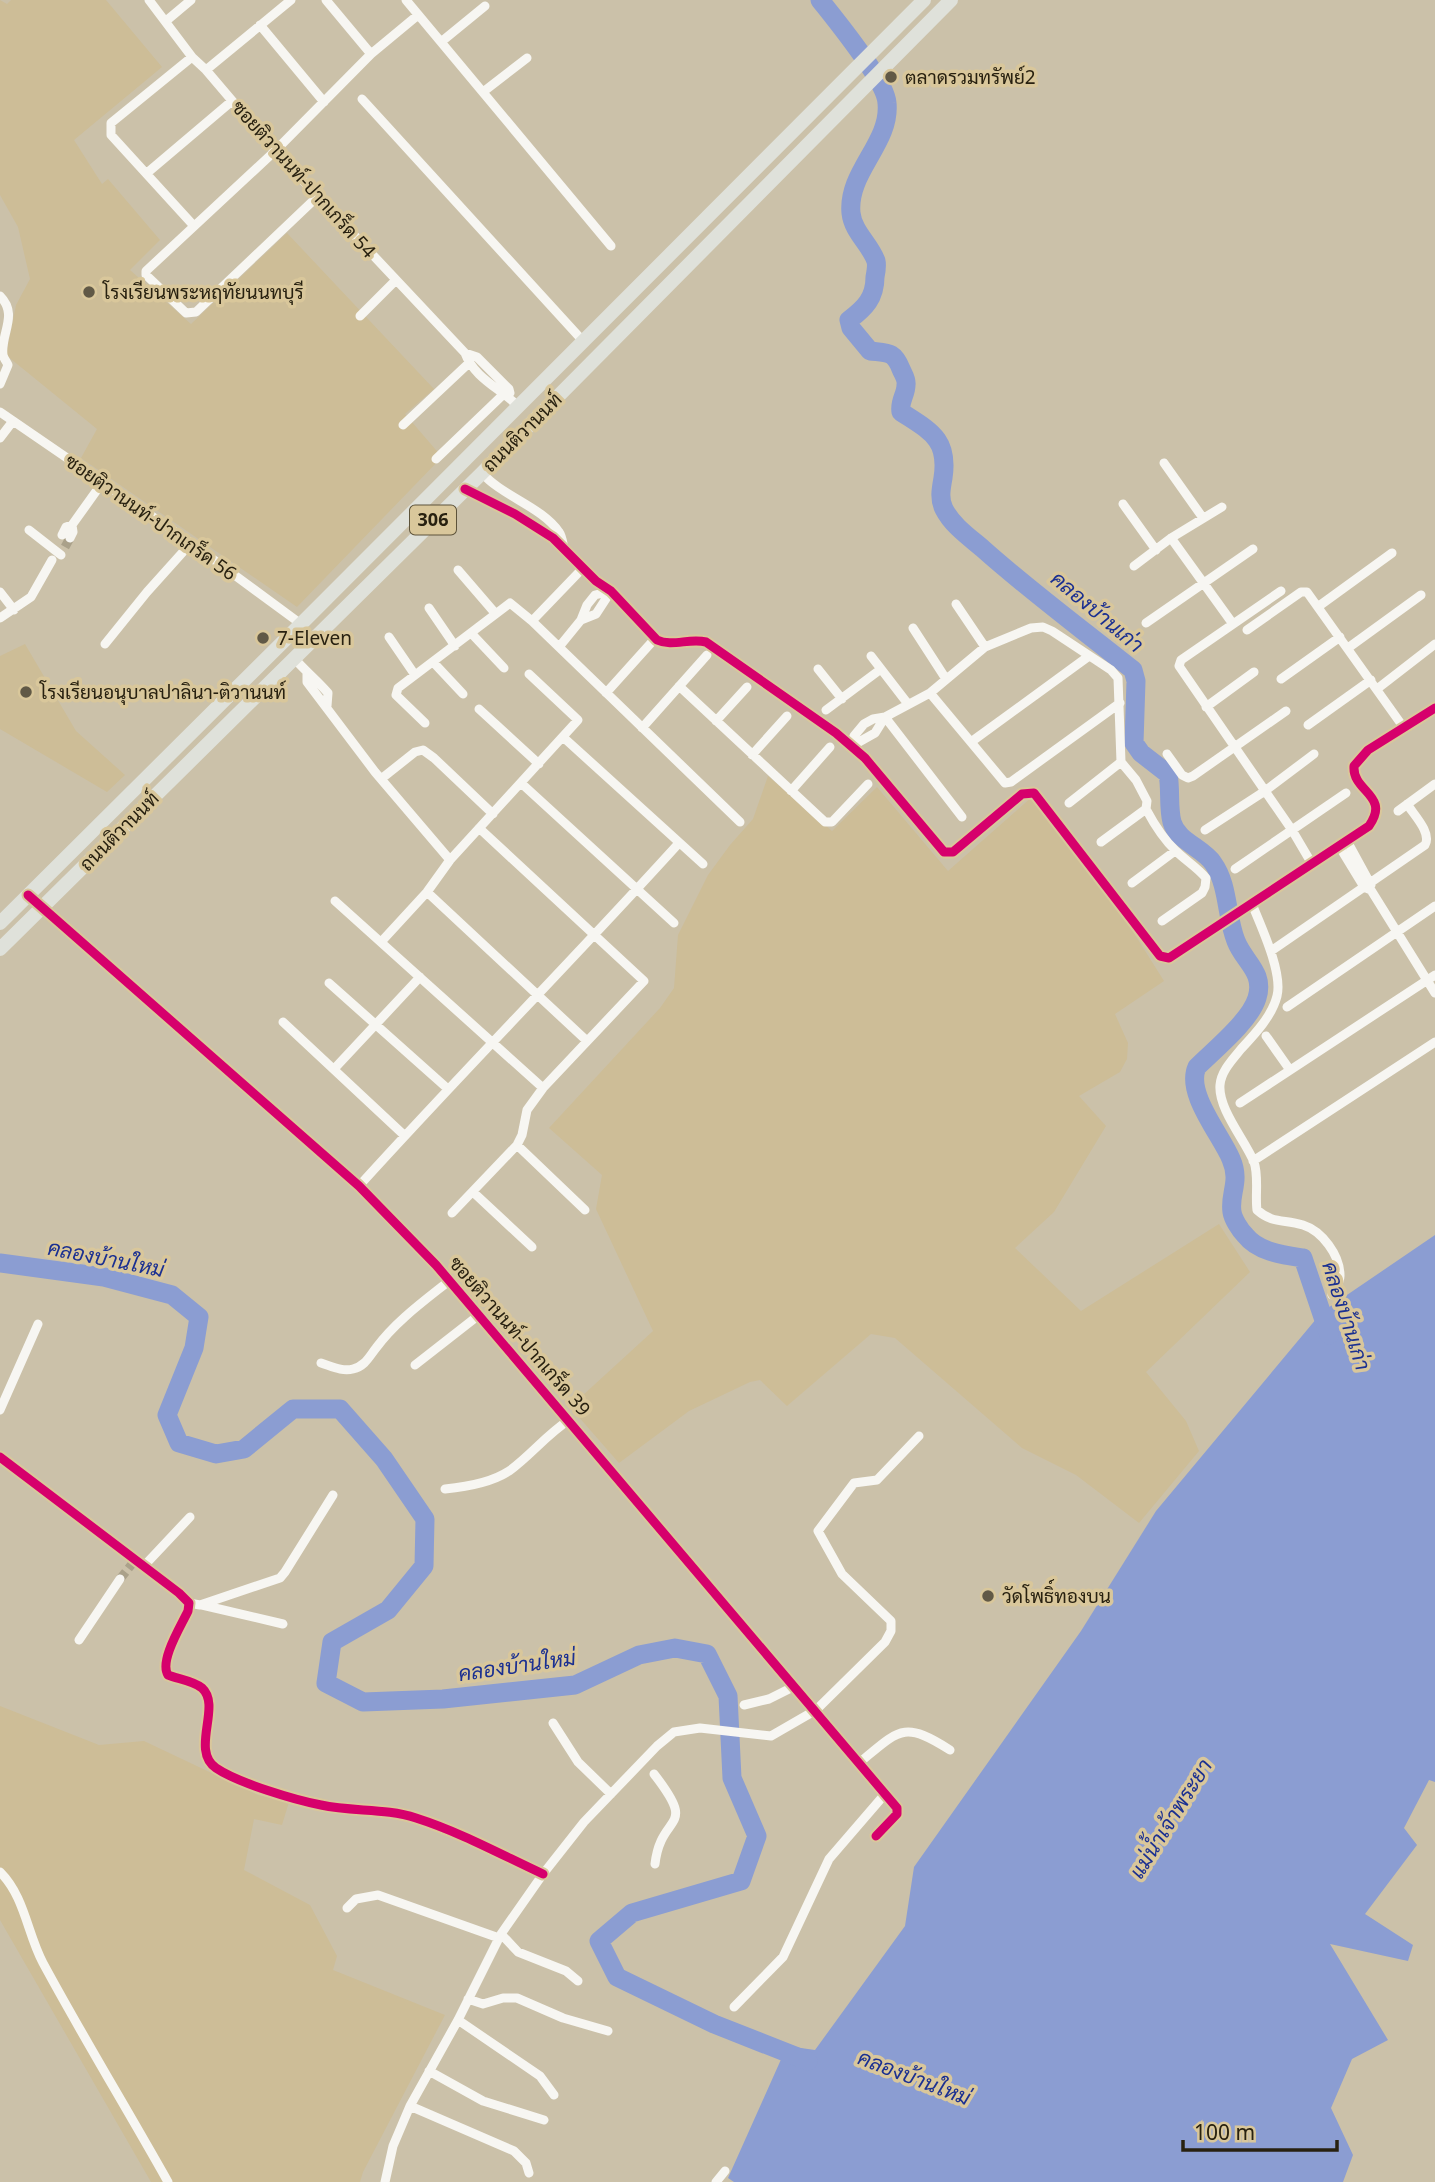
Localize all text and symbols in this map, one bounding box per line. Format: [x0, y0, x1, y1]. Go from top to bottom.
place label: ตลาดรวมทรัพย์2 [905, 64, 1036, 90]
marker: ตลาดรวมทรัพย์2 [883, 69, 899, 85]
street label: ซอยติวานนท์-ปากเกร็ด 54 [226, 95, 382, 263]
place label: โรงเรียนพระหฤทัยนนทบุรี [102, 279, 304, 305]
marker: โรงเรียนพระหฤทัยนนทบุรี [81, 284, 97, 300]
street label: ถนนติวานนท์ [477, 387, 567, 477]
street label: ซอยติวานนท์-ปากเกร็ด 56 [60, 448, 242, 586]
road number: 306 [410, 506, 456, 534]
water label: คลองบ้านเก่า [1046, 564, 1150, 658]
place label: 7-Eleven [277, 625, 352, 651]
marker: 7-Eleven [255, 630, 271, 646]
place label: โรงเรียนอนุบาลปาลินา-ติวานนท์ [39, 679, 286, 705]
marker: โรงเรียนอนุบาลปาลินา-ติวานนท์ [18, 684, 34, 700]
street label: ถนนติวานนท์ [74, 786, 164, 876]
water label: คลองบ้านใหม่ [45, 1233, 168, 1283]
street label: ซอยติวานนท์-ปากเกร็ด 39 [443, 1251, 597, 1421]
water label: คลองบ้านเก่า [1316, 1258, 1378, 1374]
place label: วัดโพธิ์ทองบน [1002, 1578, 1111, 1609]
marker: วัดโพธิ์ทองบน [980, 1588, 996, 1604]
water label: คลองบ้านใหม่ [456, 1643, 578, 1687]
water label: แม่น้ำเจ้าพระยา [1120, 1752, 1218, 1883]
water label: คลองบ้านใหม่ [854, 2043, 976, 2112]
scale bar [1183, 2108, 1337, 2152]
text: 100 m [1194, 2118, 1255, 2146]

